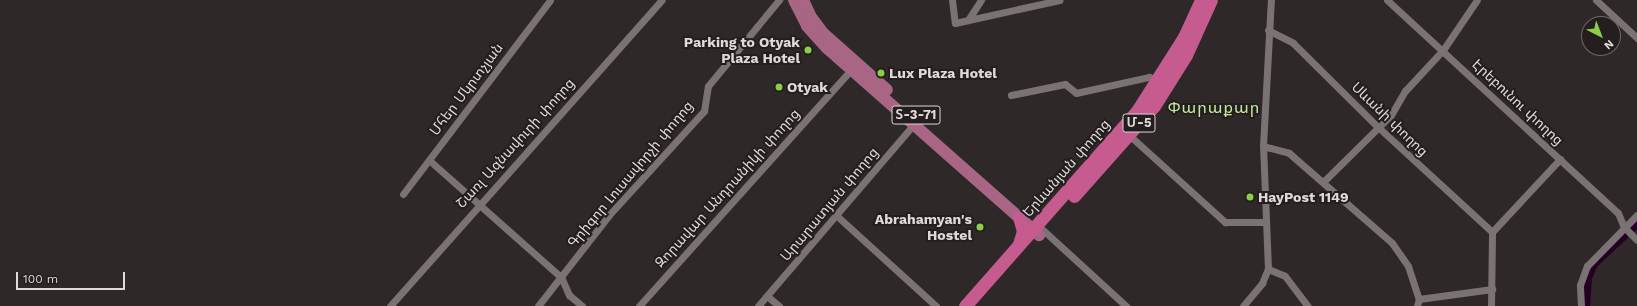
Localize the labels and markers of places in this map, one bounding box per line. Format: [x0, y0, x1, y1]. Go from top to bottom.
place label: Parking to Otyak Plaza Hotel [684, 34, 800, 66]
marker: Parking to Otyak Plaza Hotel [803, 45, 813, 55]
place label: Lux Plaza Hotel [889, 65, 997, 81]
marker: Lux Plaza Hotel [876, 68, 886, 78]
place label: Otyak [787, 79, 828, 95]
marker: Otyak [774, 82, 784, 92]
place label: HayPost 1149 [1258, 189, 1349, 205]
marker: HayPost 1149 [1245, 192, 1255, 202]
place label: Abrahamyan's Hostel [875, 211, 972, 244]
marker: Abrahamyan's Hostel [975, 222, 985, 232]

